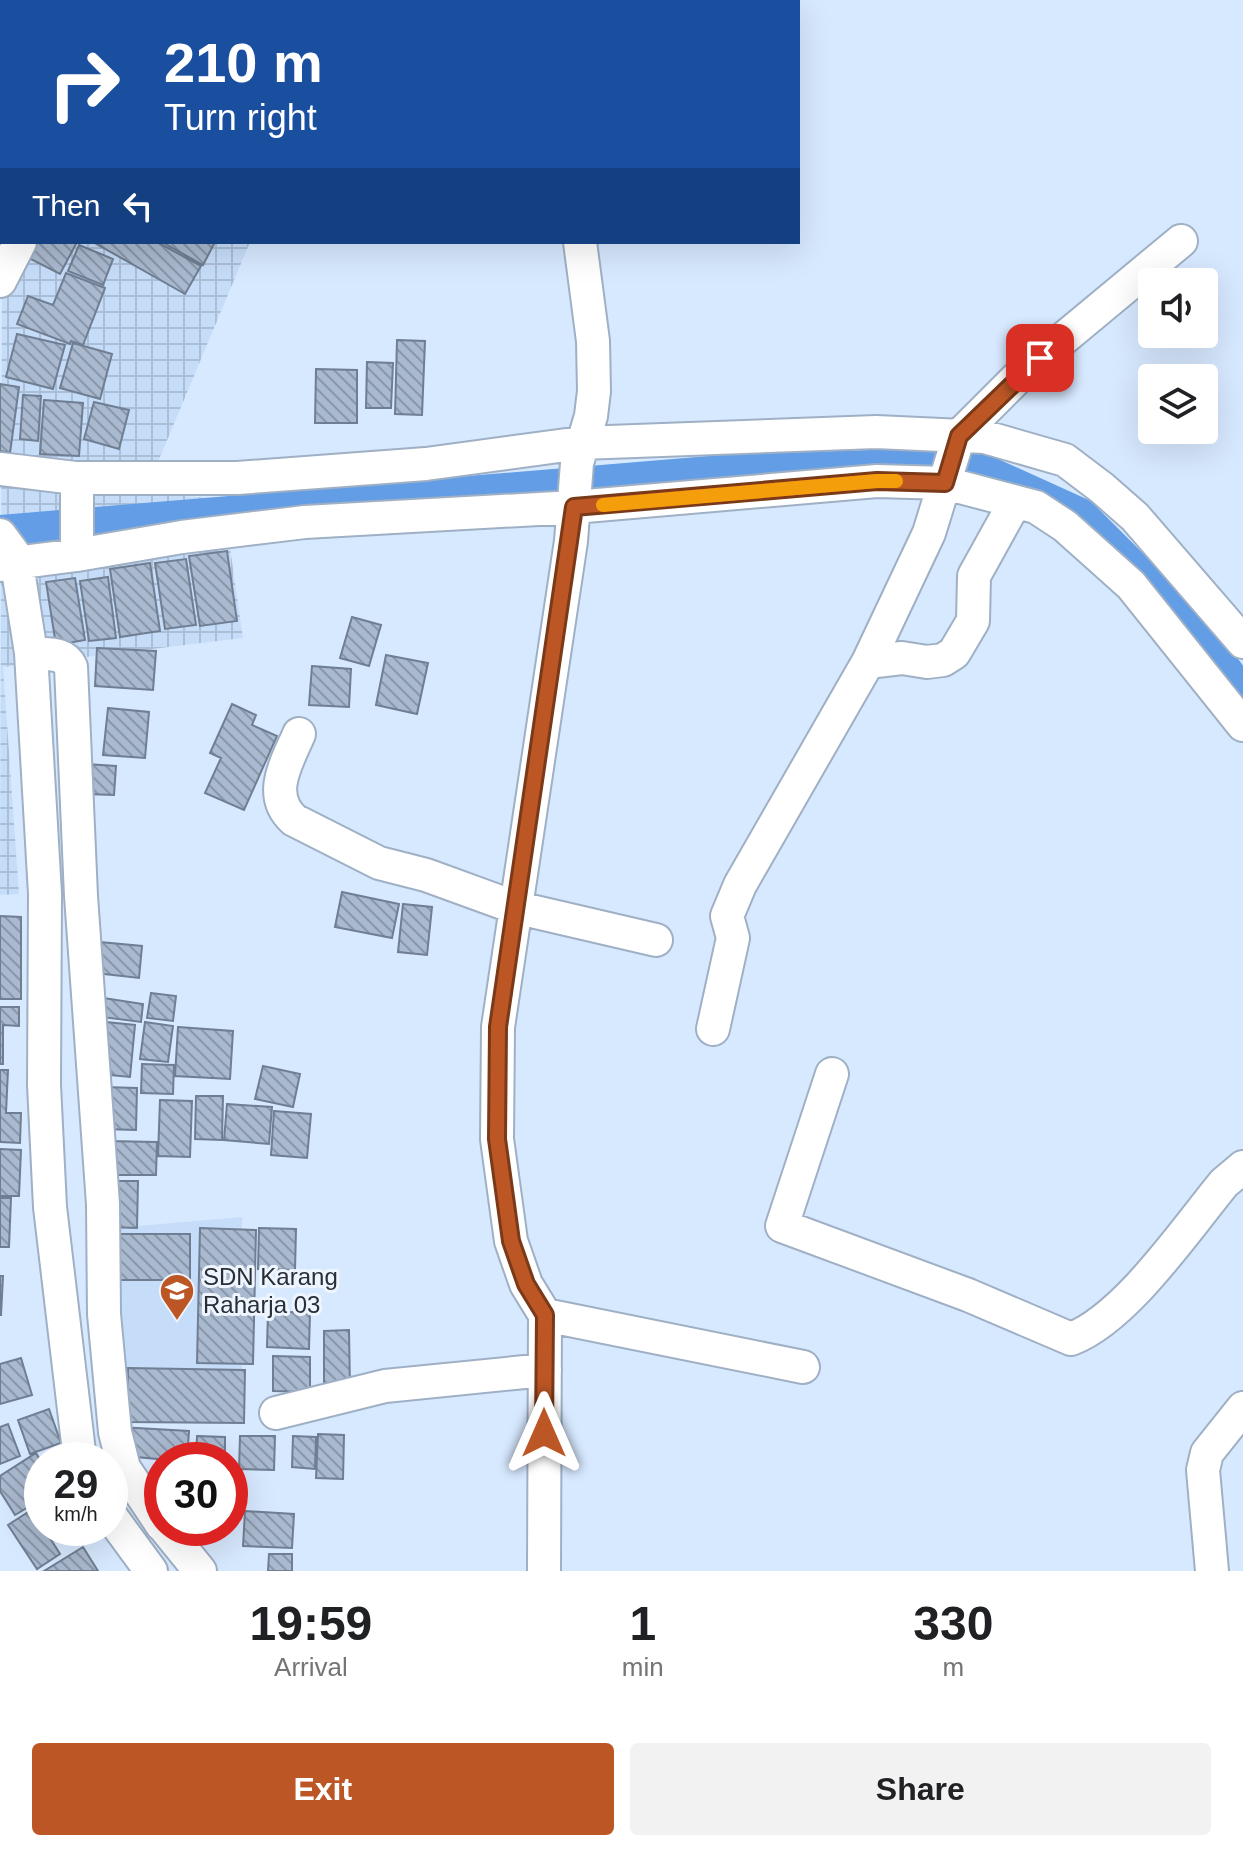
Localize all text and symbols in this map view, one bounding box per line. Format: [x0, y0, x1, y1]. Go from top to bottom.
text: 210 m [164, 31, 323, 94]
icon: right [32, 32, 136, 136]
text: Turn right [164, 97, 317, 138]
icon: left [116, 184, 160, 228]
text: Then [32, 189, 100, 222]
map controls [1138, 268, 1218, 444]
button: sound [1138, 268, 1218, 348]
pin [1006, 324, 1074, 392]
icon: arrive [1018, 336, 1062, 380]
button: layers [1138, 364, 1218, 444]
place label: SDN Karang Raharja 03 [203, 1263, 338, 1318]
school or university icon: SDN Karang Raharja 03 [158, 1272, 196, 1322]
position arrow [502, 1391, 586, 1475]
speed limit sign: 30 [144, 1442, 248, 1546]
text: 29 [54, 1462, 98, 1506]
text: km/h [54, 1503, 98, 1525]
text: 19:59 [250, 1597, 372, 1650]
text: 1 [629, 1597, 656, 1650]
text: 330 [913, 1597, 993, 1650]
text: Arrival [274, 1652, 348, 1682]
text: min [622, 1652, 664, 1682]
text: m [943, 1652, 964, 1682]
button: Exit [32, 1743, 614, 1835]
button: Share [630, 1743, 1211, 1835]

